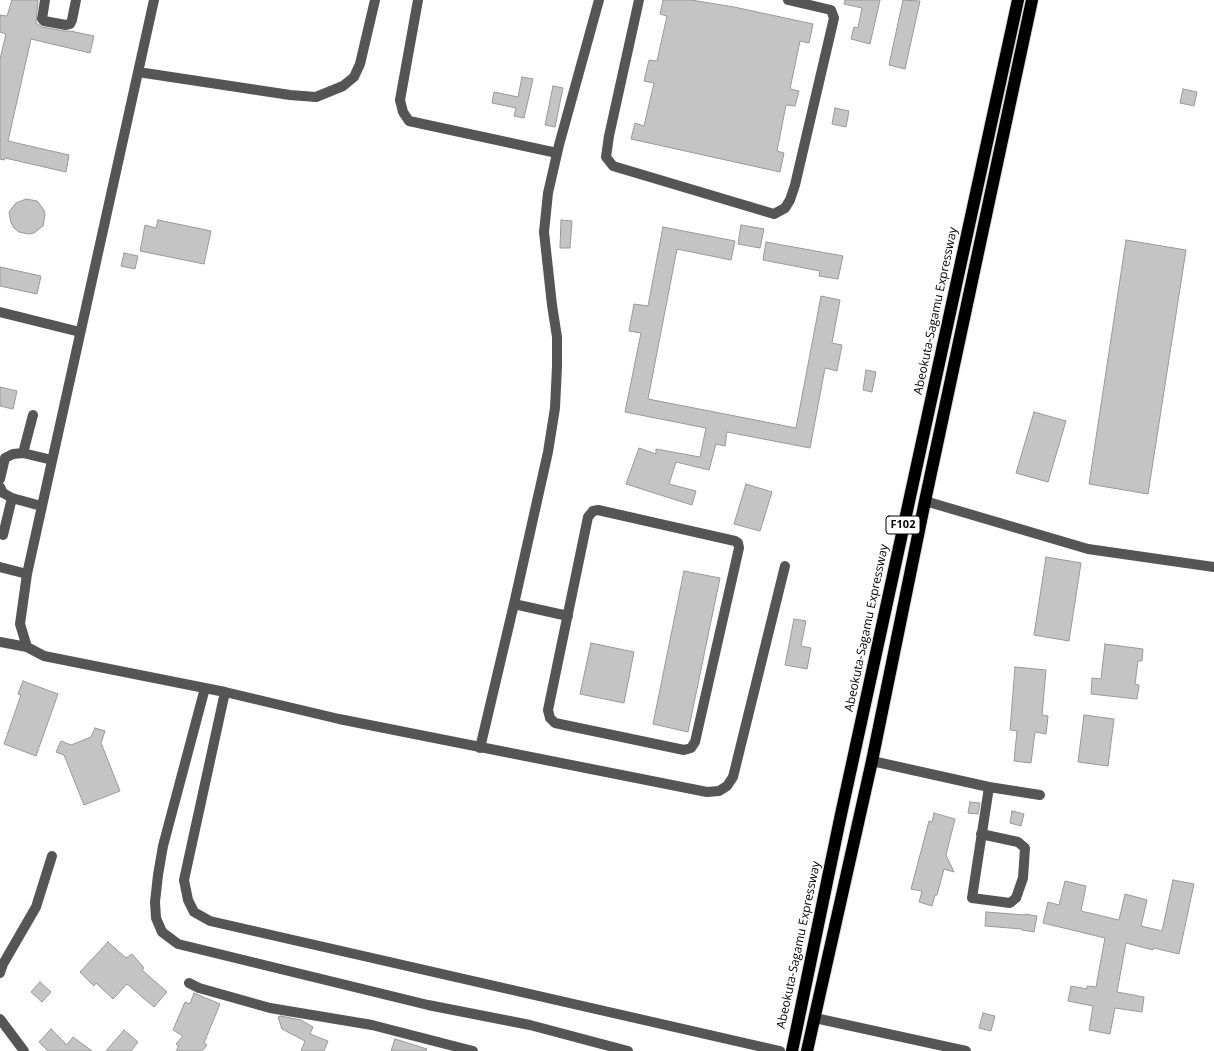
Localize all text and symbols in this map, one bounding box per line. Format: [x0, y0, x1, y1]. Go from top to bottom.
street label: Abeokuta-Sagamu Expressway [911, 226, 961, 396]
road number: F102 [886, 516, 920, 534]
street label: Abeokuta-Sagamu Expressway [842, 543, 892, 713]
street label: Abeokuta-Sagamu Expressway [774, 860, 824, 1030]

